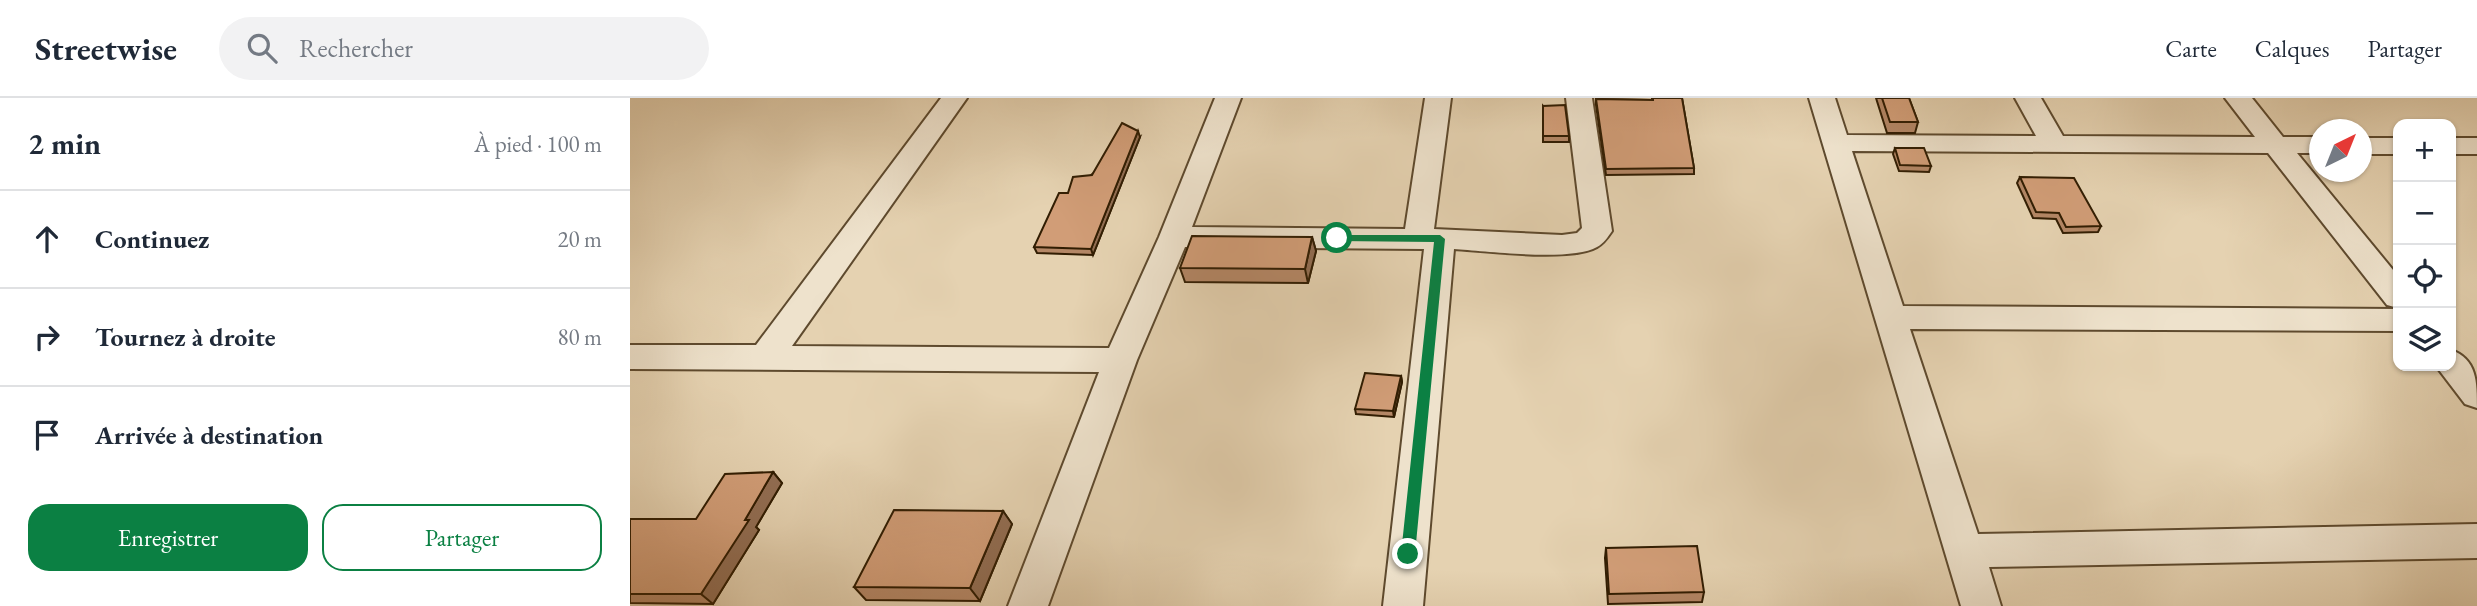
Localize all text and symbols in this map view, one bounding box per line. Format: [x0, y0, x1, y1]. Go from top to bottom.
search box [219, 17, 709, 80]
text: Streetwise [35, 27, 177, 70]
icon: search [243, 29, 281, 67]
text: Rechercher [299, 31, 413, 65]
text: Carte [2165, 33, 2217, 64]
text: Calques [2255, 33, 2329, 64]
text: Partager [2367, 33, 2442, 64]
north arrow [2309, 119, 2372, 182]
map controls [2393, 119, 2456, 371]
button: + [2393, 119, 2456, 182]
text: 2 min [28, 124, 101, 163]
text: À pied · 100 m [474, 129, 602, 159]
button: − [2393, 182, 2456, 245]
icon: ahead [28, 220, 66, 258]
text: Continuez [95, 222, 209, 256]
route start [1321, 222, 1352, 253]
text: 20 m [557, 224, 602, 254]
button: locate [2393, 245, 2456, 308]
button: layers [2393, 308, 2456, 371]
icon: right [28, 318, 66, 356]
text: Tournez à droite [95, 320, 276, 354]
text: 80 m [557, 322, 602, 352]
icon: arrive [28, 416, 66, 454]
text: Arrivée à destination [95, 418, 323, 452]
button: Enregistrer [28, 504, 308, 571]
button: Partager [322, 504, 602, 571]
route end [1392, 538, 1423, 569]

